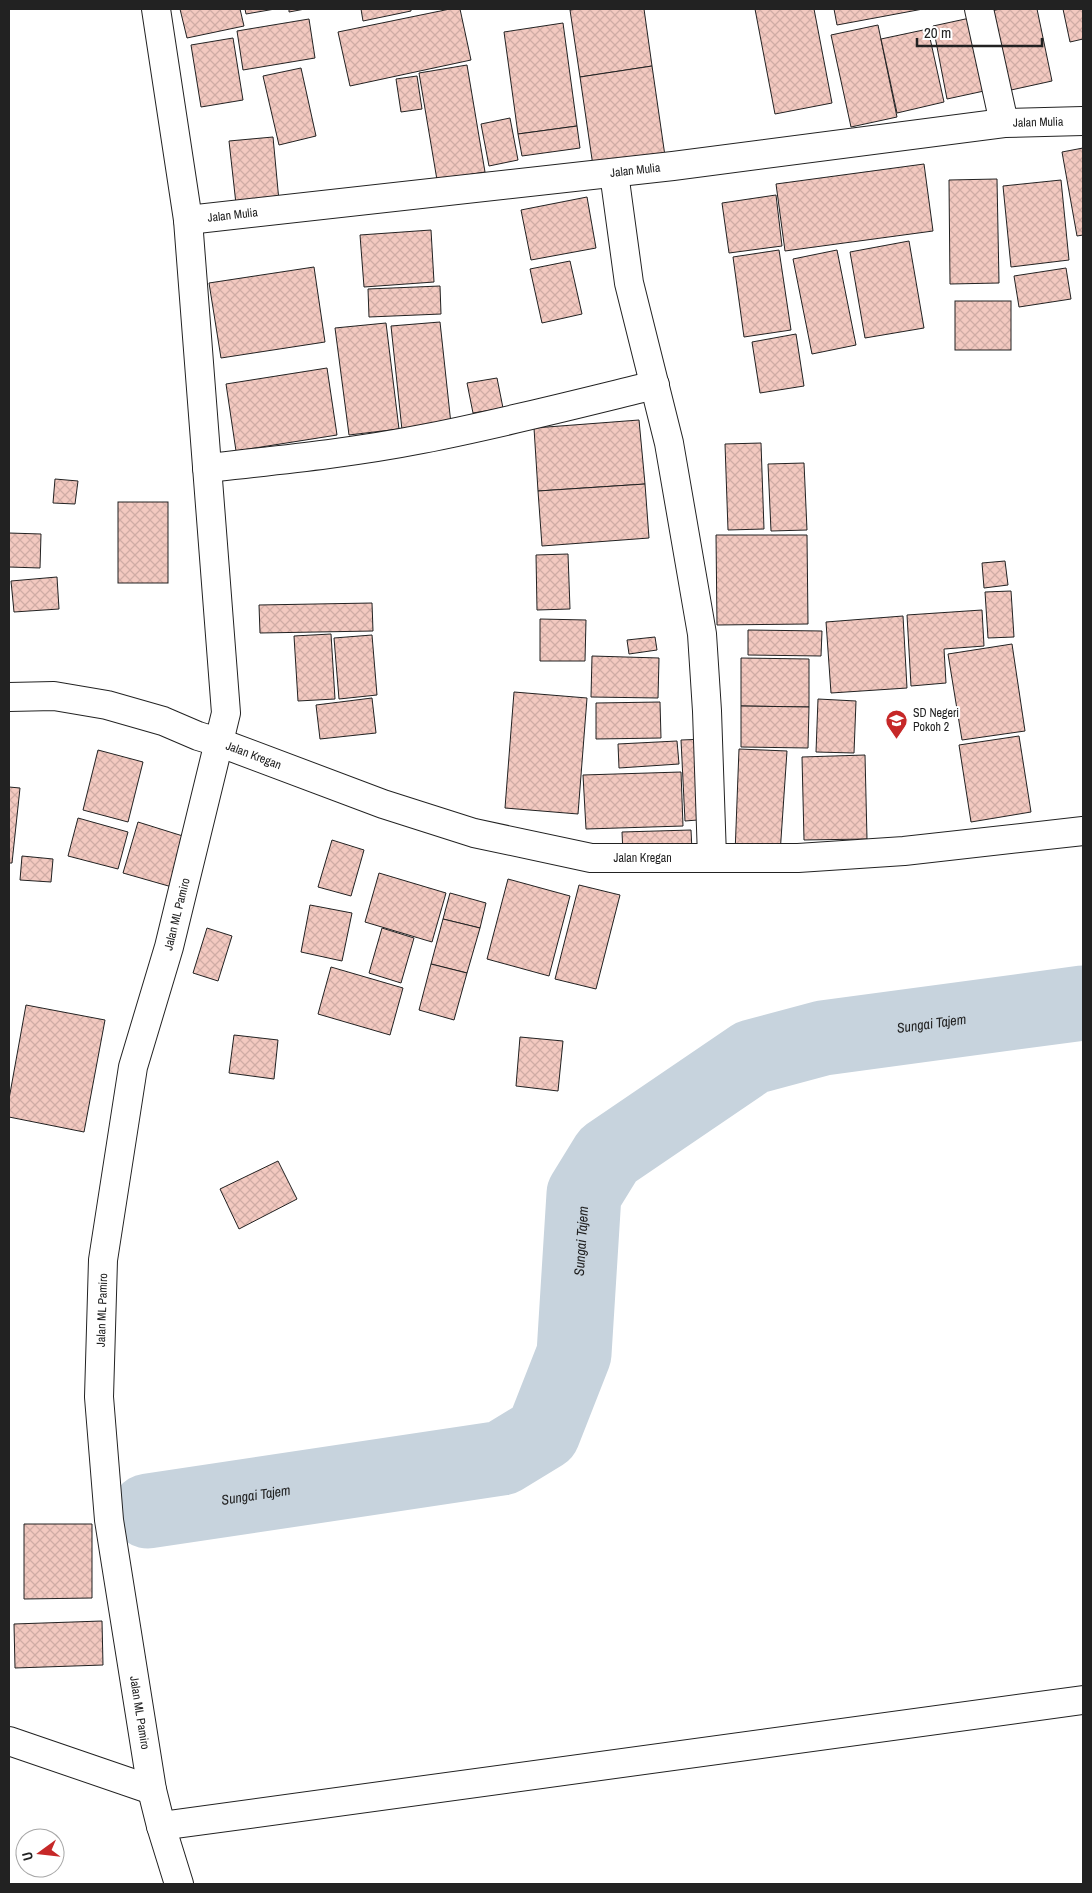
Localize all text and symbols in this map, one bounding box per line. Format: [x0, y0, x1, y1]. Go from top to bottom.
scale bar [917, 15, 1042, 47]
text: 20 m [924, 22, 951, 43]
street label: Jalan Mulia [1013, 113, 1064, 131]
street label: Jalan Mulia [609, 159, 662, 181]
street label: Jalan Mulia [207, 204, 259, 226]
place label: SD Negeri Pokoh 2 [913, 705, 959, 735]
school or university icon: SD Negeri Pokoh 2 [885, 708, 909, 739]
street label: Jalan Kregan [224, 738, 284, 773]
street label: Jalan Kregan [614, 850, 672, 866]
street label: Jalan ML Pamiro [160, 876, 194, 952]
water label: Sungai Tajem [896, 1010, 967, 1037]
water label: Sungai Tajem [570, 1206, 592, 1276]
street label: Jalan ML Pamiro [93, 1273, 111, 1347]
water label: Sungai Tajem [220, 1481, 292, 1509]
street label: Jalan ML Pamiro [126, 1675, 153, 1751]
north arrow [15, 1828, 65, 1878]
text: U [18, 1850, 37, 1863]

